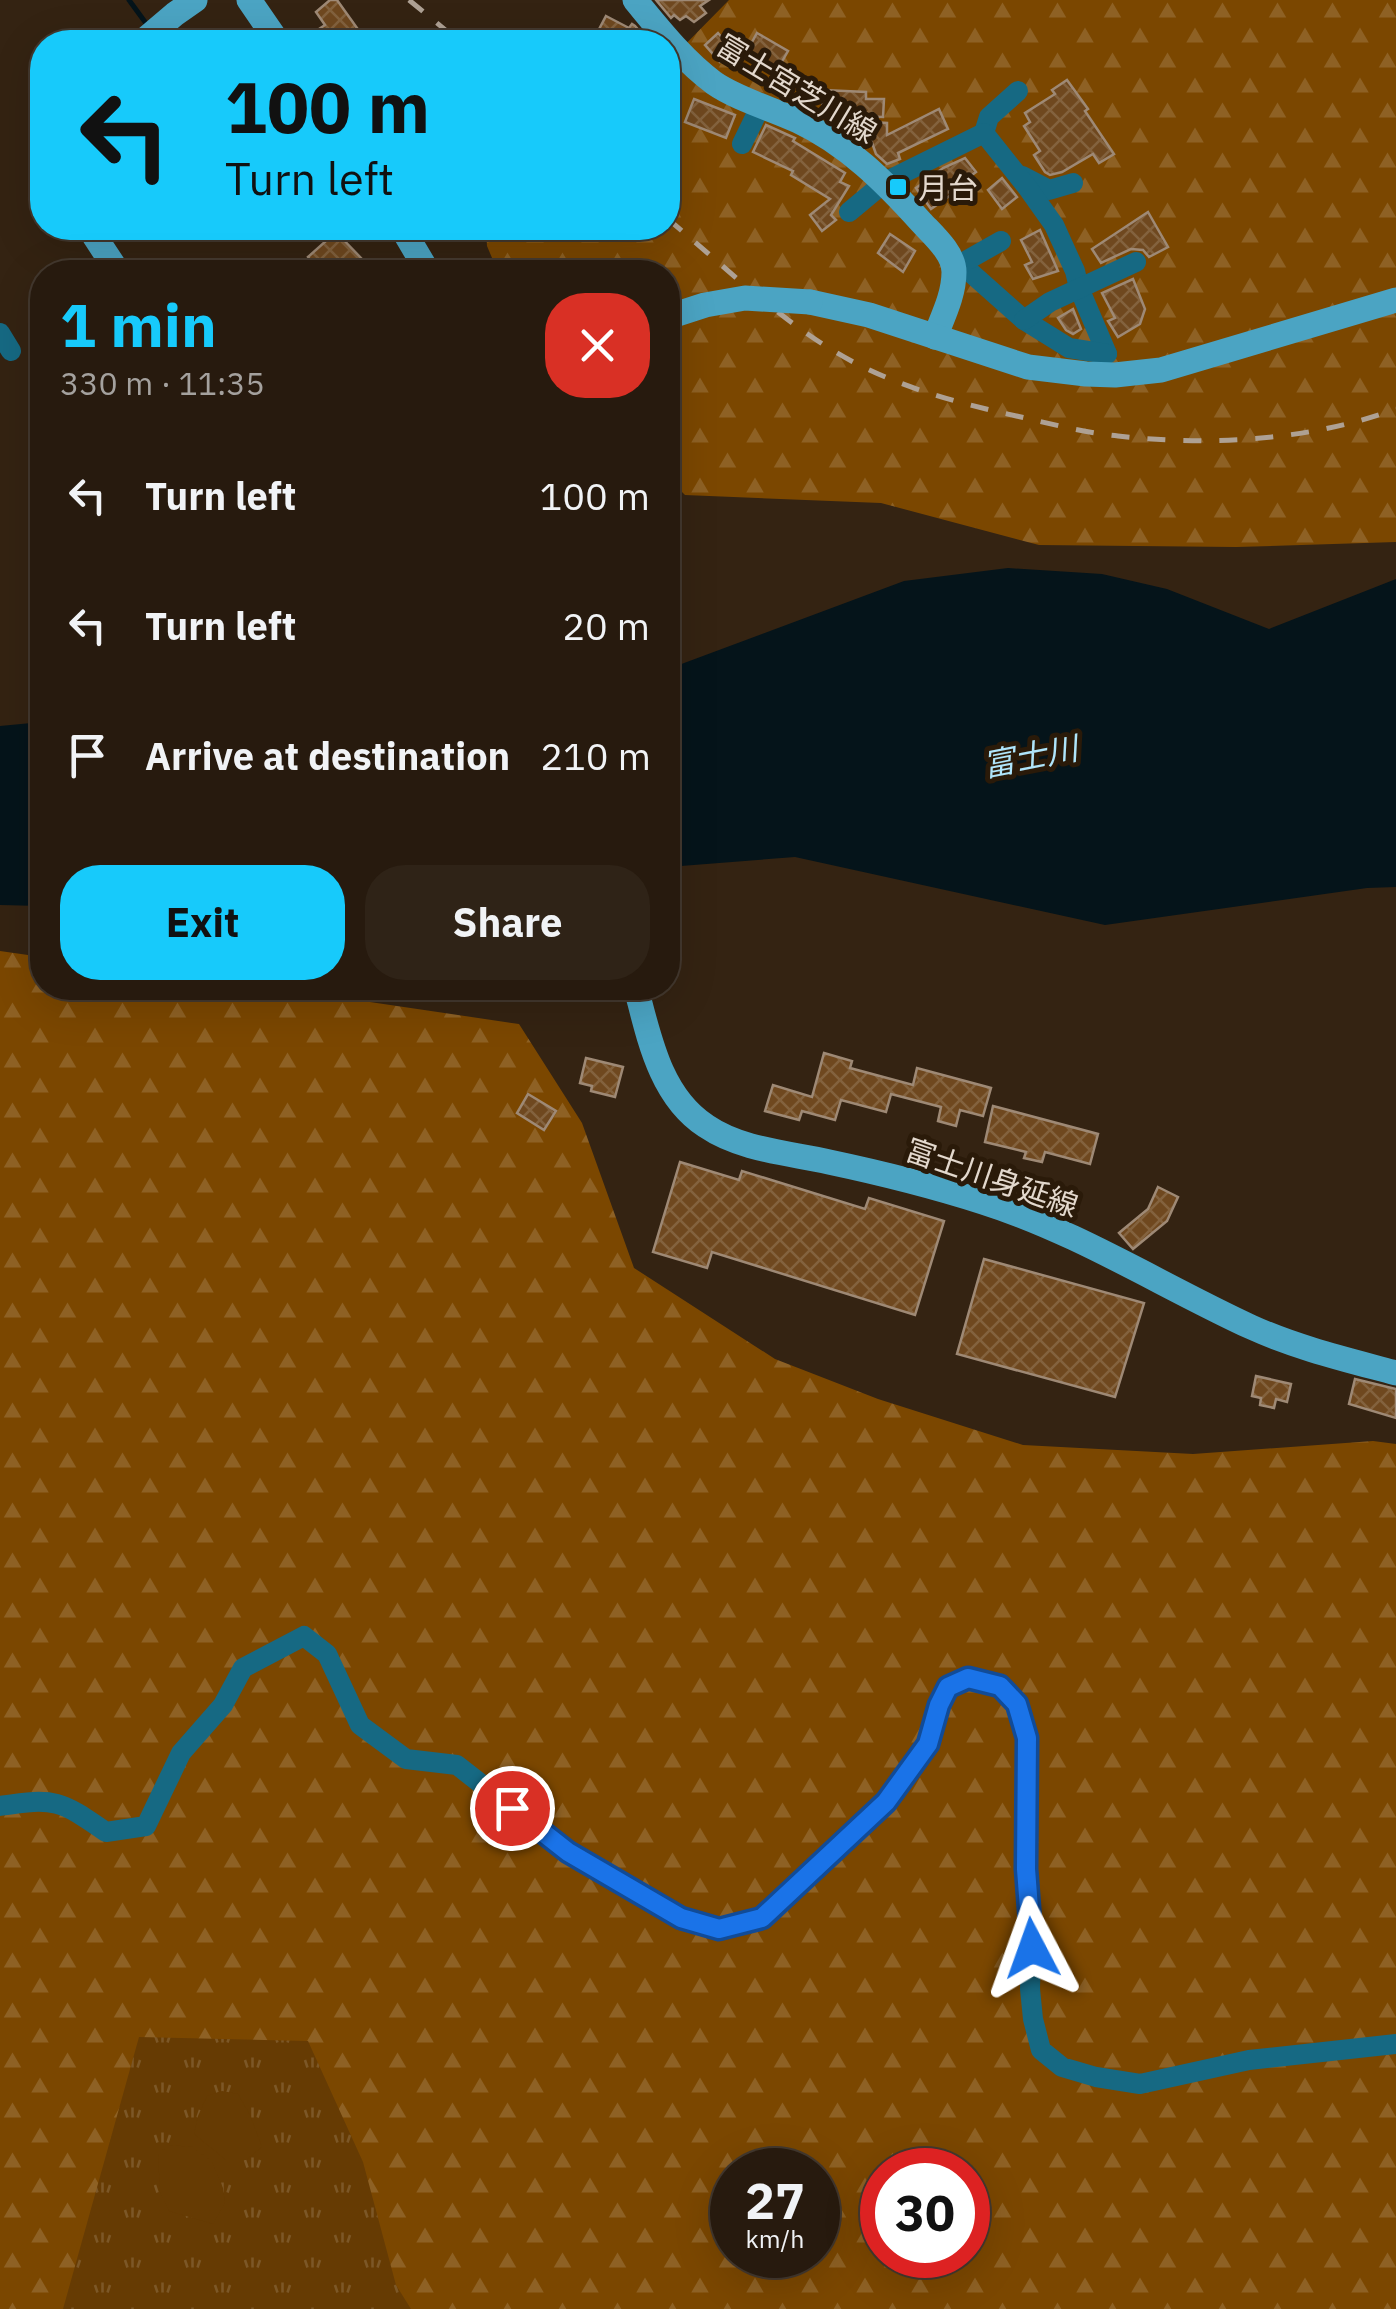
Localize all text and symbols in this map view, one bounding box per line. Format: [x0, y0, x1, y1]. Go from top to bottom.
street label: 富士宮芝川線 [710, 25, 884, 151]
text: 100 m [225, 61, 430, 152]
icon: left [60, 70, 190, 200]
text: Turn left [225, 149, 394, 207]
place label: 月台 [918, 168, 978, 207]
marker: 月台 [887, 176, 909, 198]
text: 1 min [60, 285, 217, 364]
button: close [545, 293, 650, 398]
text: 330 m · 11:35 [60, 362, 265, 404]
icon: left [60, 468, 115, 523]
text: Turn left [145, 471, 296, 520]
text: 100 m [539, 471, 650, 520]
icon: left [60, 598, 115, 653]
text: Turn left [145, 601, 296, 650]
text: 20 m [562, 601, 650, 650]
water label: 富士川 [979, 726, 1084, 786]
icon: arrive [60, 728, 115, 783]
text: Arrive at destination [145, 731, 510, 780]
text: 210 m [540, 731, 651, 780]
button: Exit [60, 865, 345, 980]
button: Share [365, 865, 650, 980]
street label: 富士川身延線 [901, 1129, 1083, 1225]
pin [470, 1766, 555, 1851]
icon: arrive [485, 1781, 540, 1836]
position arrow [980, 1896, 1084, 2000]
speed limit sign: 30 [860, 2148, 990, 2278]
text: 27 [745, 2168, 805, 2233]
text: km/h [746, 2222, 804, 2255]

